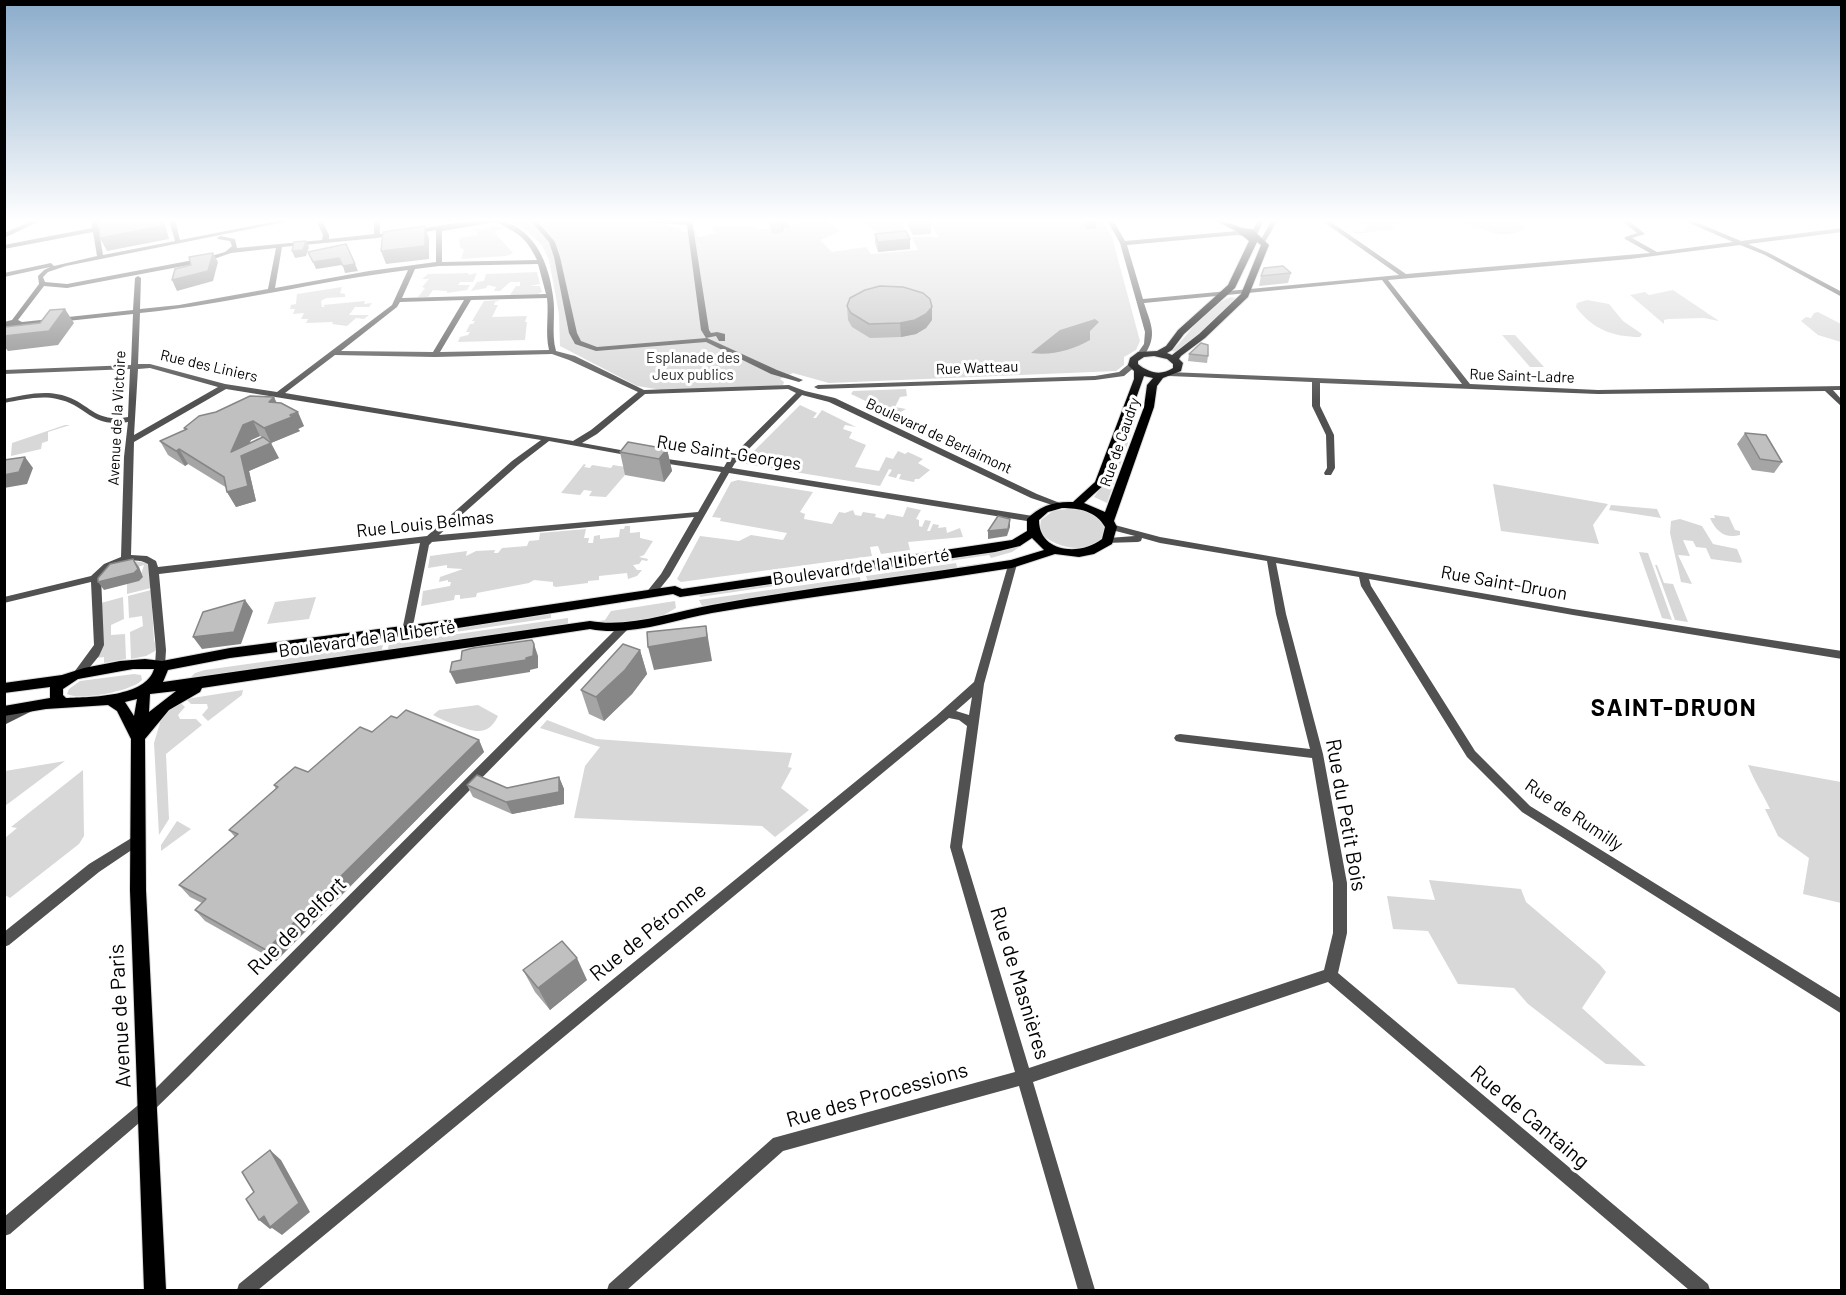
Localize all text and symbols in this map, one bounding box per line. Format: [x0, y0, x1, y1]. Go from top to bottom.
street label: Rue des Liniers [159, 346, 259, 386]
park label: Esplanade des Jeux publics [646, 349, 740, 384]
street label: Avenue de la Victoire [104, 350, 130, 486]
street label: Rue Watteau [935, 358, 1019, 378]
street label: Rue Saint-Ladre [1469, 365, 1575, 387]
street label: Boulevard de Berlaimont [863, 394, 1015, 478]
street label: Rue de Caudry [1096, 395, 1144, 489]
street label: Rue Saint-Georges [655, 431, 803, 475]
street label: Rue Louis Belmas [355, 506, 495, 542]
street label: Boulevard de la Liberté [771, 544, 951, 590]
street label: Rue Saint-Druon [1439, 561, 1569, 605]
street label: Boulevard de la Liberté [277, 616, 457, 662]
district label: SAINT-DRUON [1591, 694, 1757, 722]
street label: Rue du Petit Bois [1320, 737, 1372, 893]
street label: Rue de Rumilly [1521, 774, 1627, 856]
street label: Rue de Belfort [242, 871, 352, 981]
street label: Rue de Péronne [585, 877, 711, 987]
street label: Rue de Masnières [985, 903, 1055, 1063]
street label: Avenue de Paris [104, 943, 136, 1089]
street label: Rue des Processions [783, 1057, 971, 1133]
street label: Rue de Cantaing [1465, 1060, 1595, 1174]

